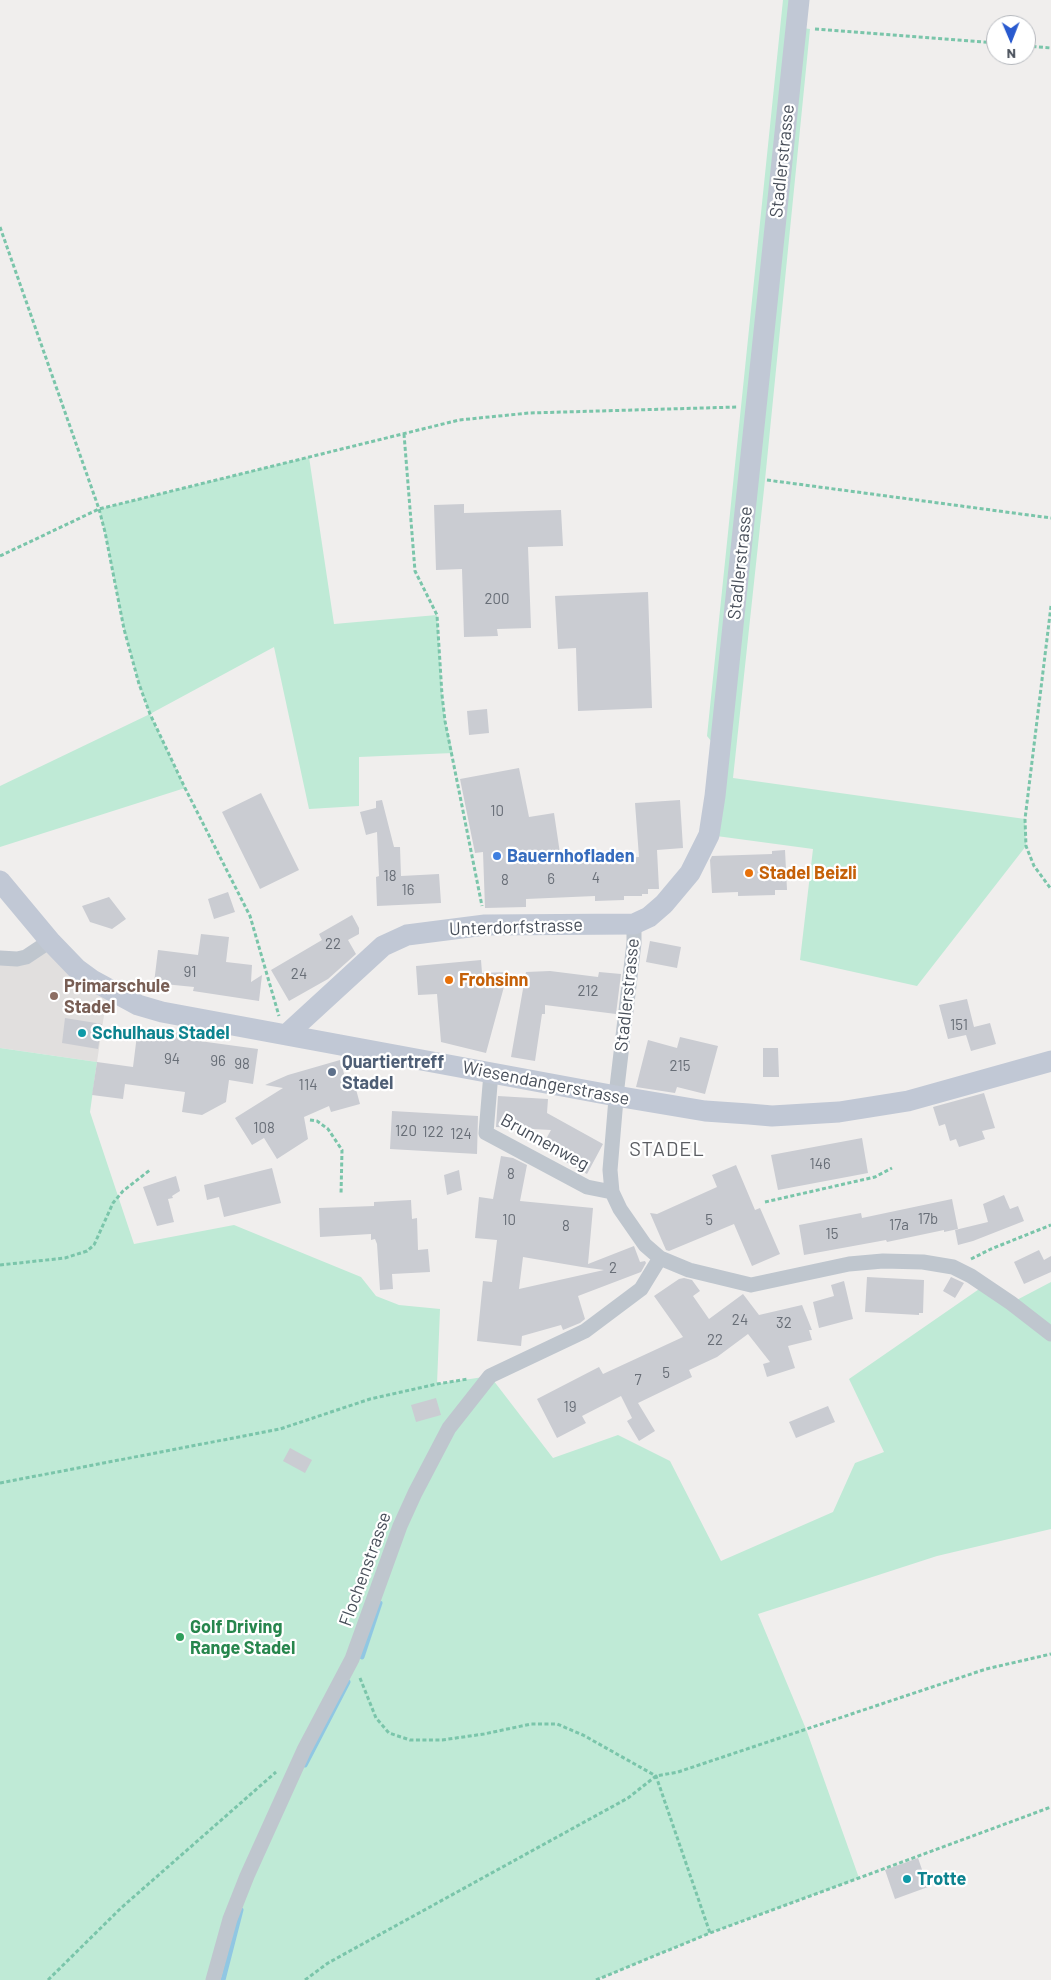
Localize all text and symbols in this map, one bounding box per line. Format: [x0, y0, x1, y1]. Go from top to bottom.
north arrow [986, 15, 1036, 65]
text: N [1006, 46, 1016, 63]
street label: Stadlerstrasse [765, 103, 799, 219]
street label: Stadlerstrasse [723, 505, 757, 621]
house number: 200 [485, 590, 509, 608]
house number: 10 [490, 802, 504, 820]
place label: Bauernhofladen [507, 845, 635, 867]
marker: Bauernhofladen [491, 850, 503, 862]
place label: Stadel Beizli [759, 862, 857, 884]
house number: 18 [383, 867, 397, 885]
marker: Stadel Beizli [743, 867, 755, 879]
house number: 4 [592, 869, 600, 887]
house number: 6 [547, 870, 555, 888]
house number: 8 [501, 871, 509, 889]
house number: 16 [402, 881, 414, 899]
street label: Unterdorfstrasse [449, 914, 583, 940]
house number: 22 [325, 935, 341, 953]
street label: Stadlerstrasse [610, 937, 644, 1053]
house number: 91 [184, 963, 196, 981]
house number: 24 [291, 965, 307, 983]
place label: Frohsinn [459, 969, 528, 991]
marker: Frohsinn [443, 974, 455, 986]
place label: Primarschule Stadel [64, 975, 170, 1018]
house number: 212 [577, 982, 599, 1000]
marker: Primarschule Stadel [48, 990, 60, 1002]
house number: 151 [950, 1016, 968, 1034]
place label: Schulhaus Stadel [92, 1022, 230, 1044]
marker: Schulhaus Stadel [76, 1027, 88, 1039]
house number: 94 [164, 1050, 180, 1068]
place label: Quartiertreff Stadel [342, 1051, 444, 1094]
house number: 96 [210, 1052, 226, 1070]
house number: 98 [234, 1055, 250, 1073]
street label: Wiesendangerstrasse [461, 1056, 631, 1110]
house number: 215 [670, 1057, 690, 1075]
marker: Quartiertreff Stadel [326, 1066, 338, 1078]
house number: 114 [299, 1076, 317, 1094]
street label: Brunnenweg [497, 1109, 593, 1175]
house number: 108 [253, 1119, 275, 1137]
house number: 120 [395, 1122, 417, 1140]
house number: 122 [422, 1123, 444, 1141]
house number: 124 [450, 1125, 472, 1143]
district label: STADEL [629, 1137, 705, 1161]
house number: 146 [809, 1155, 831, 1173]
house number: 8 [507, 1165, 515, 1183]
house number: 17b [918, 1210, 938, 1228]
house number: 10 [502, 1211, 516, 1229]
house number: 5 [705, 1211, 713, 1229]
house number: 17a [889, 1216, 909, 1234]
house number: 8 [562, 1217, 570, 1235]
house number: 15 [826, 1225, 838, 1243]
house number: 2 [609, 1259, 617, 1277]
house number: 24 [732, 1311, 748, 1329]
house number: 32 [776, 1314, 792, 1332]
house number: 22 [707, 1331, 723, 1349]
house number: 5 [662, 1364, 670, 1382]
house number: 7 [634, 1371, 642, 1389]
house number: 19 [563, 1398, 577, 1416]
street label: Flochenstrasse [334, 1509, 396, 1629]
place label: Golf Driving Range Stadel [190, 1616, 295, 1658]
marker: Golf Driving Range Stadel [174, 1631, 186, 1643]
place label: Trotte [917, 1868, 966, 1890]
marker: Trotte [901, 1873, 913, 1885]

